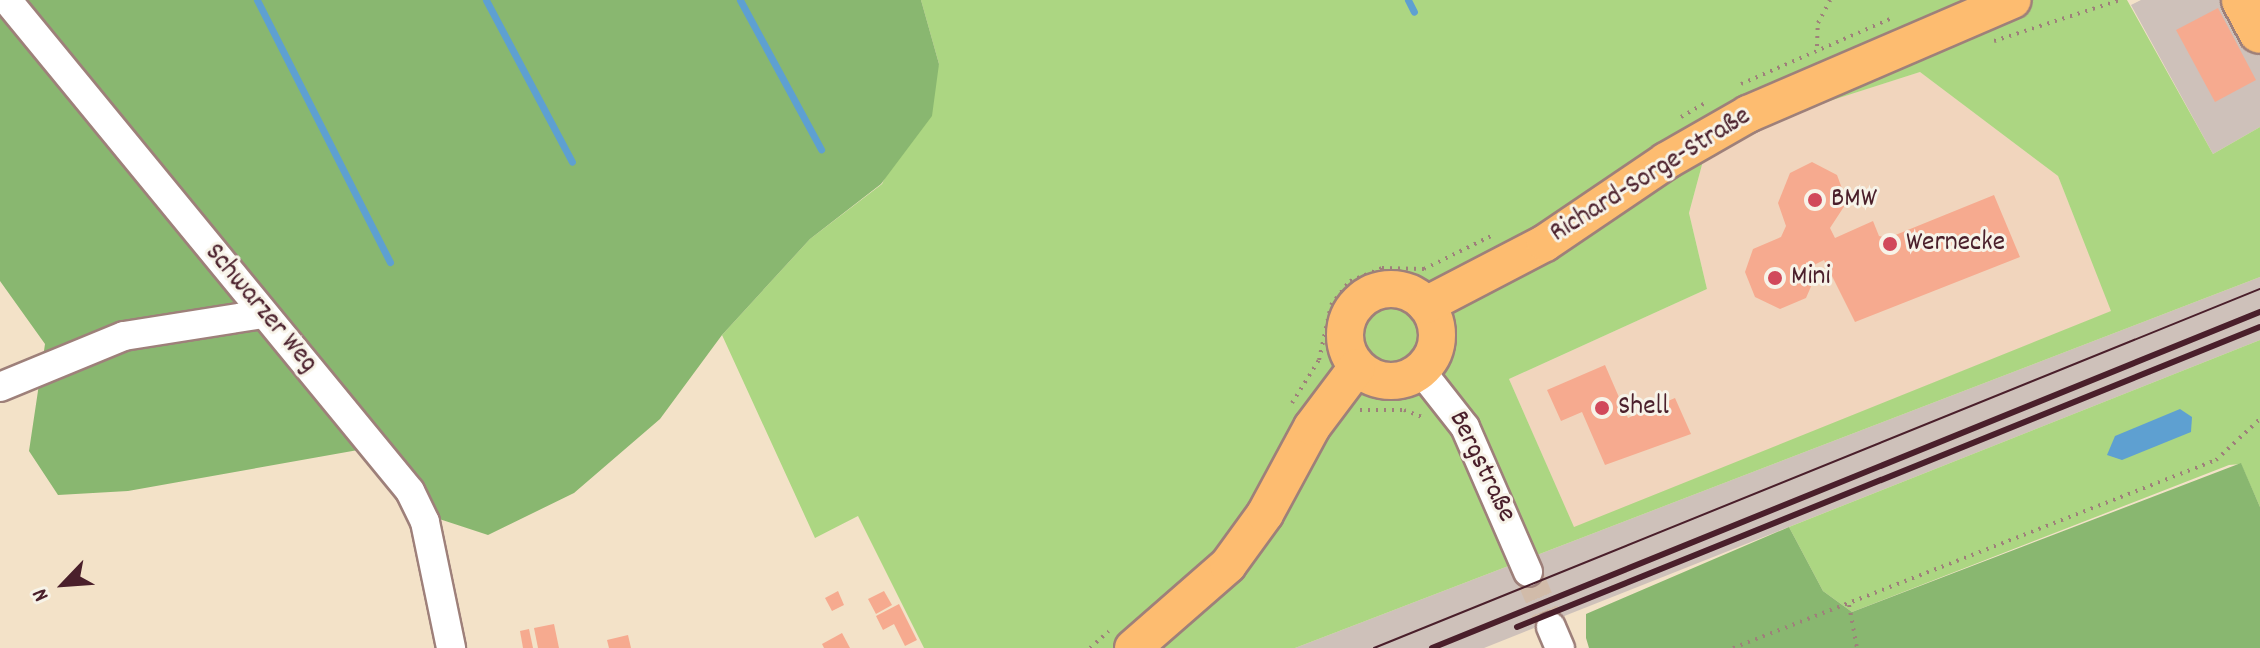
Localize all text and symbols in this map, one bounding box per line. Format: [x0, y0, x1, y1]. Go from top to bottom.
street label: Richard-Sorge-Straße [1544, 101, 1758, 251]
place label: BMW [1831, 183, 1877, 217]
marker: BMW [1806, 191, 1824, 209]
place label: Wernecke [1906, 227, 2005, 261]
marker: Wernecke [1881, 235, 1899, 253]
street label: Schwarzer Weg [196, 238, 324, 380]
place label: Mini [1791, 261, 1831, 295]
marker: Mini [1766, 269, 1784, 287]
place label: Shell [1618, 391, 1669, 425]
marker: Shell [1593, 399, 1611, 417]
street label: Bergstraße [1440, 406, 1522, 528]
north arrow [24, 544, 104, 624]
text: N [25, 583, 58, 606]

